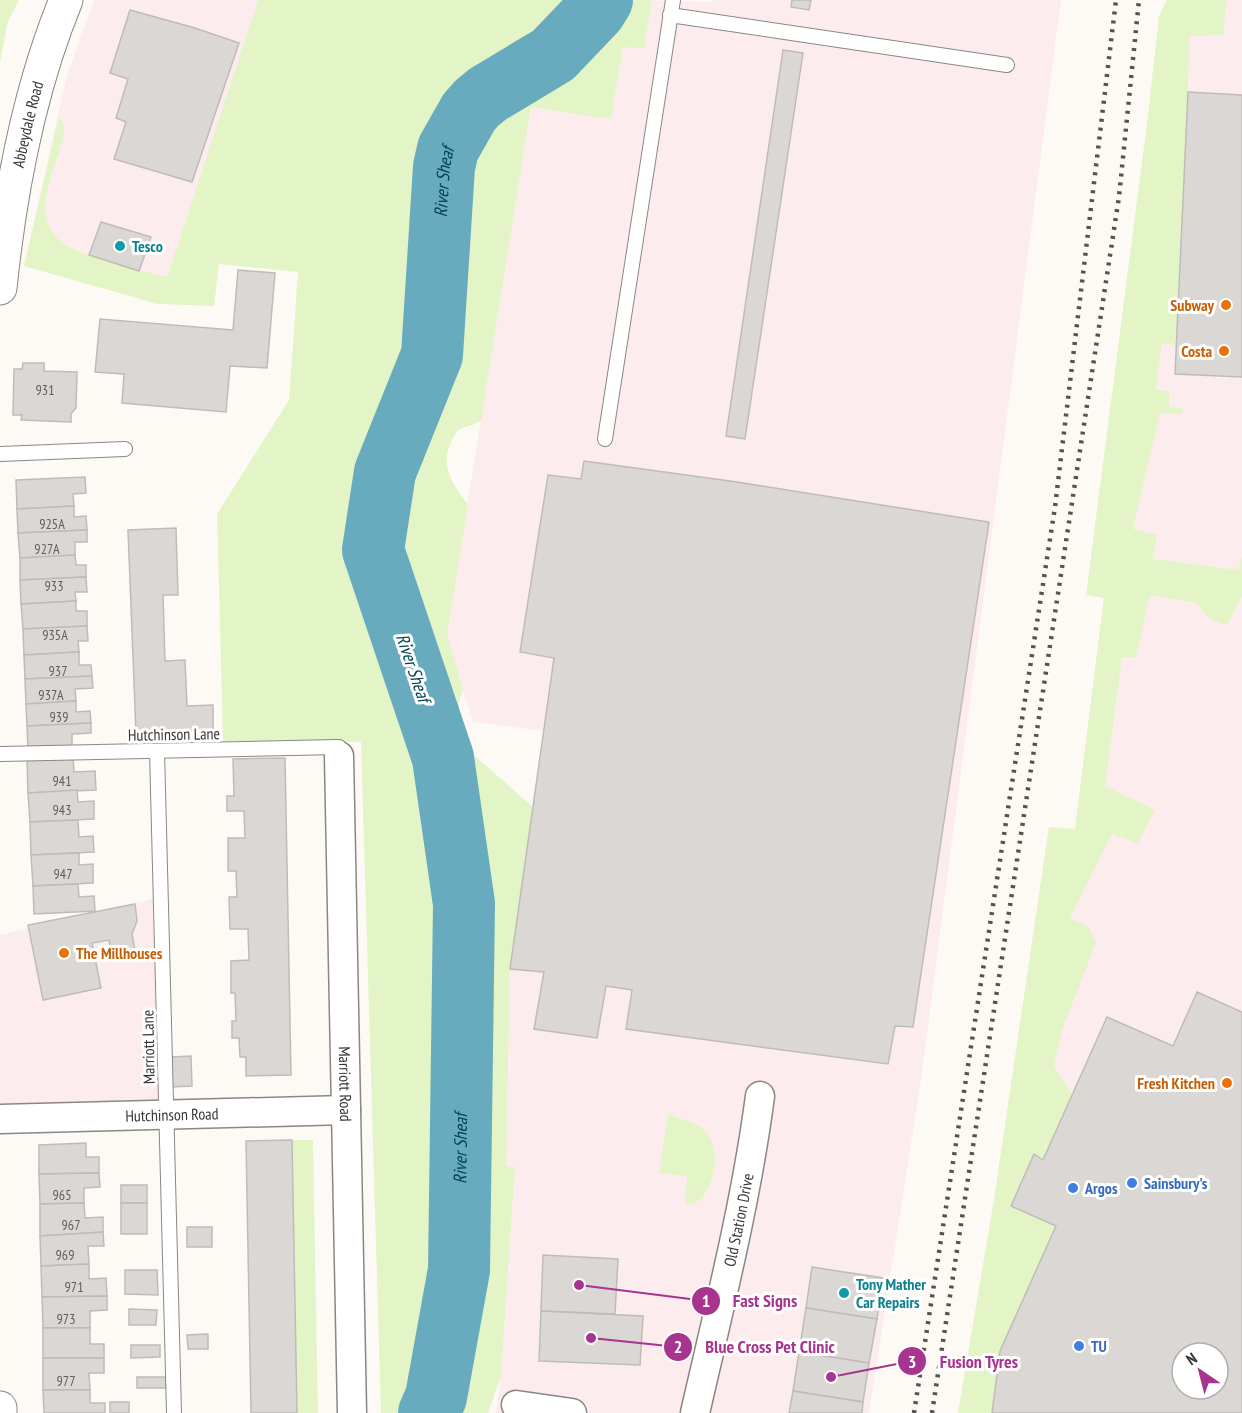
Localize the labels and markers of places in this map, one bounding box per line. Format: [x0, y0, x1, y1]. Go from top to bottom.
place label: Tesco [132, 236, 163, 256]
marker: Tesco [113, 239, 127, 253]
place label: Subway [1170, 295, 1215, 315]
marker: Subway [1219, 298, 1233, 312]
place label: Costa [1181, 341, 1212, 361]
marker: Costa [1217, 344, 1231, 358]
place label: The Millhouses [76, 943, 163, 963]
marker: The Millhouses [57, 946, 71, 960]
place label: Fresh Kitchen [1137, 1073, 1215, 1093]
marker: Fresh Kitchen [1220, 1076, 1234, 1090]
place label: Sainsbury's [1144, 1173, 1208, 1193]
marker: Sainsbury's [1125, 1176, 1139, 1190]
place label: Argos [1084, 1178, 1118, 1198]
marker: Argos [1066, 1181, 1080, 1195]
place label: Tony Mather Car Repairs [856, 1274, 926, 1312]
callout: Fast Signs [691, 1283, 810, 1319]
marker: Tony Mather Car Repairs [837, 1286, 851, 1300]
callout: Blue Cross Pet Clinic [663, 1329, 847, 1365]
place label: TU [1091, 1336, 1107, 1356]
marker: TU [1072, 1339, 1086, 1353]
callout: Fusion Tyres [897, 1343, 1030, 1379]

